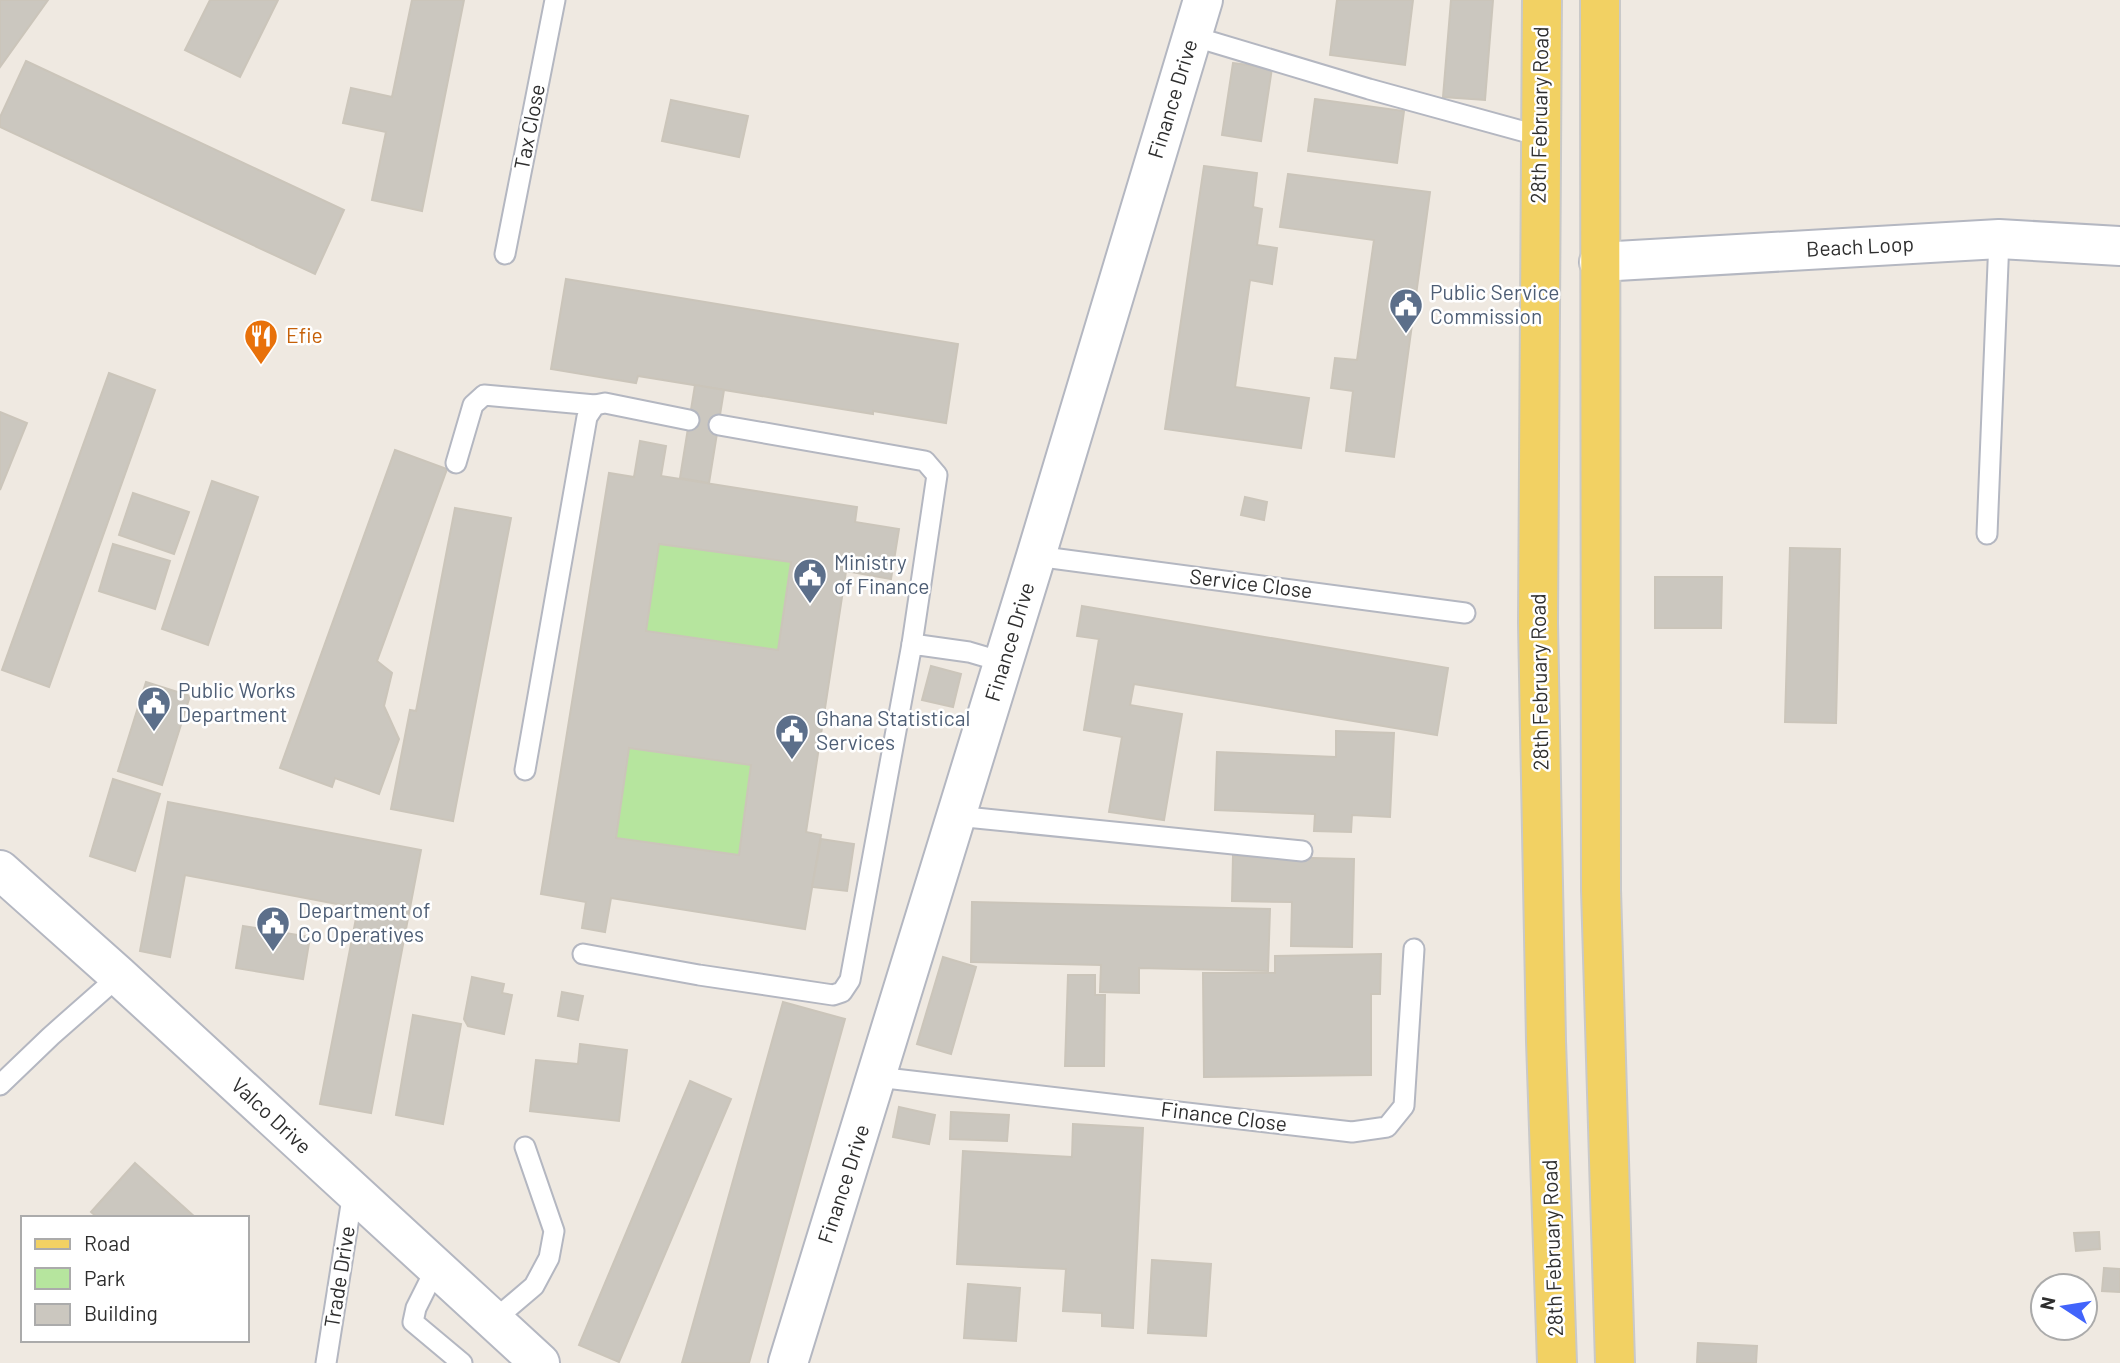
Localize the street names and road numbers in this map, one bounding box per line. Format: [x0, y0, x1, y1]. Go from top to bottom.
street label: 28th February Road [1524, 26, 1553, 204]
street label: Finance Drive [1142, 36, 1202, 161]
street label: Tax Close [508, 82, 549, 172]
street label: Beach Loop [1805, 230, 1914, 261]
street label: Service Close [1188, 563, 1314, 602]
street label: Finance Drive [979, 579, 1039, 704]
street label: 28th February Road [1524, 593, 1553, 771]
street label: Valco Drive [227, 1072, 317, 1158]
street label: Finance Close [1160, 1095, 1289, 1136]
street label: Finance Drive [812, 1121, 874, 1246]
street label: 28th February Road [1536, 1159, 1567, 1337]
street label: Trade Drive [318, 1224, 359, 1330]

